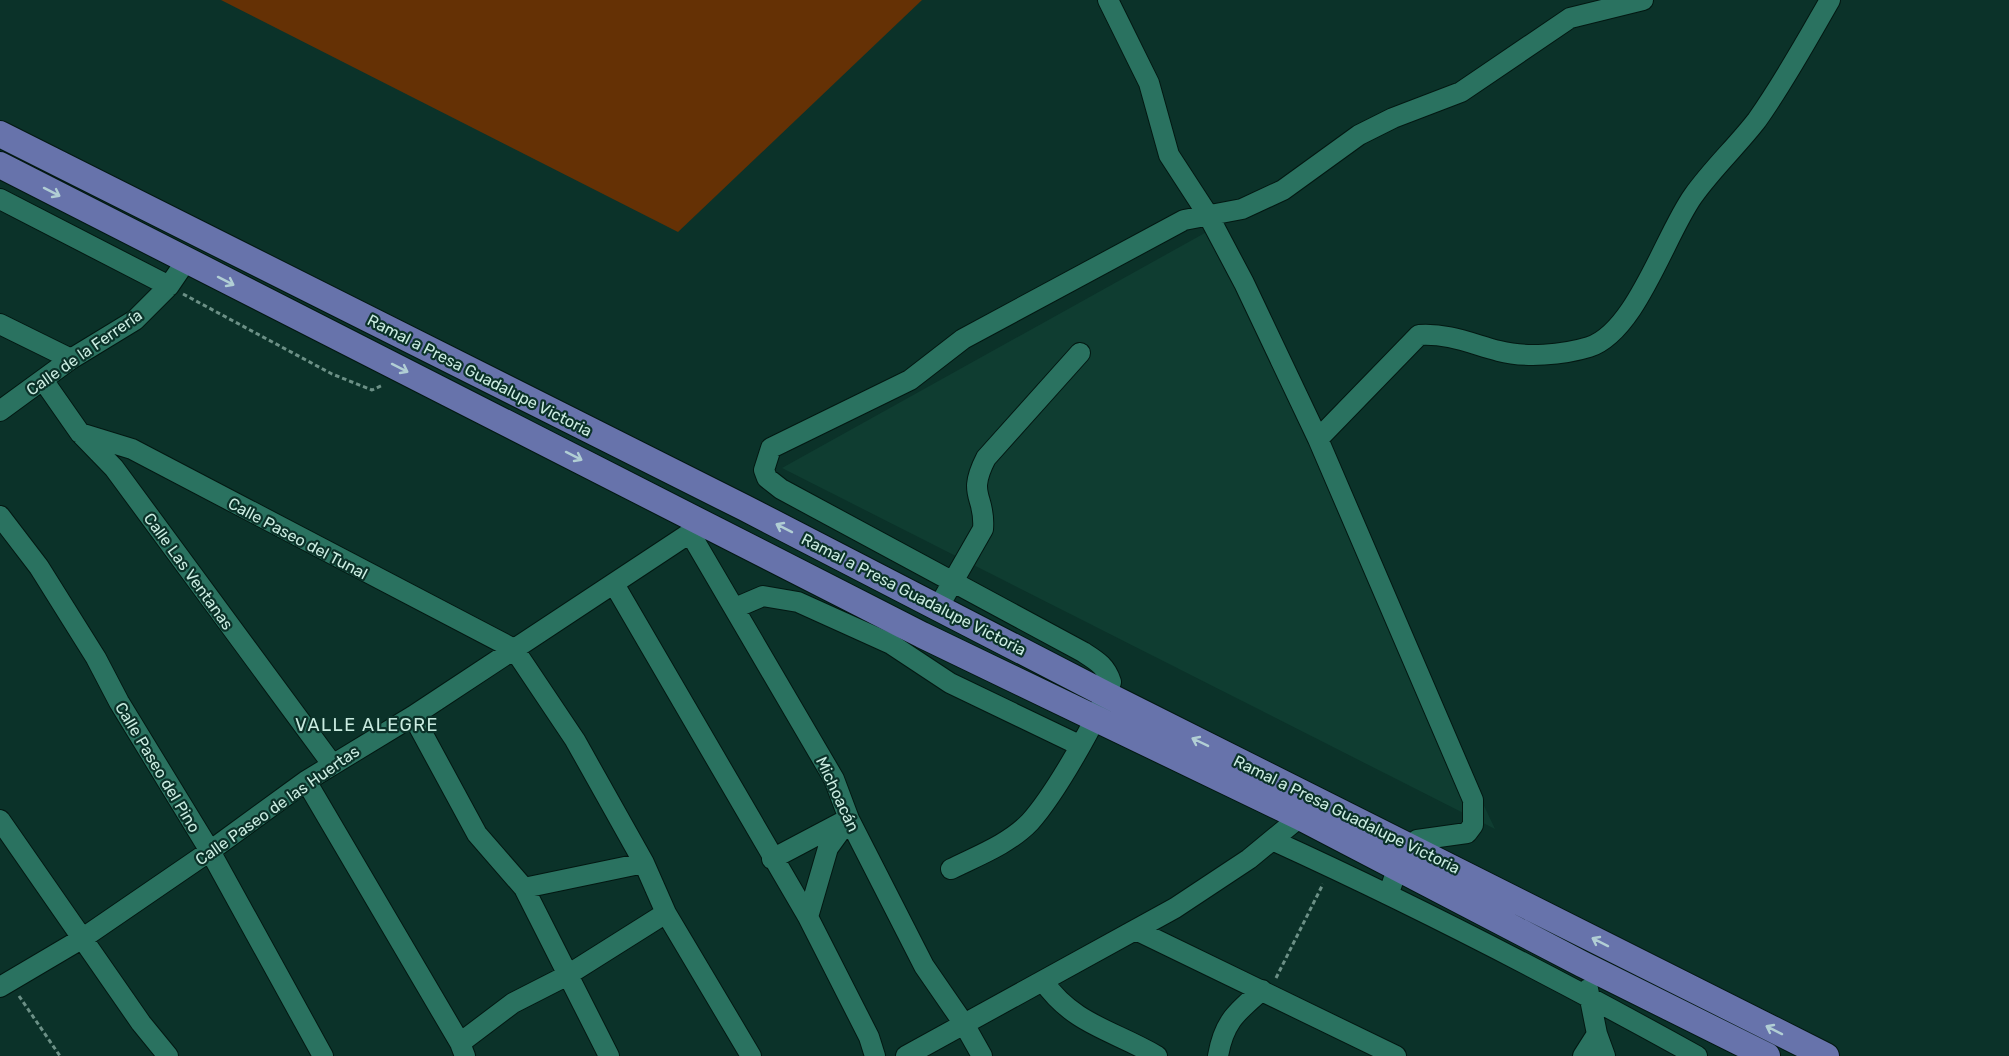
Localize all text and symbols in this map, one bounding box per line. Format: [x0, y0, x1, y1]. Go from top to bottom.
one-way arrow [43, 186, 60, 198]
one-way arrow [216, 275, 234, 287]
street label: Calle de la Ferrería [23, 305, 146, 399]
street label: Ramal a Presa Guadalupe Victoria [364, 310, 595, 441]
one-way arrow [390, 363, 408, 374]
one-way arrow [565, 450, 583, 462]
street label: Calle Paseo del Tunal [225, 494, 371, 583]
street label: Calle Las Ventanas [140, 509, 237, 633]
one-way arrow [775, 521, 793, 533]
street label: Ramal a Presa Guadalupe Victoria [798, 529, 1029, 660]
street label: Calle Paseo del Pino [111, 699, 204, 836]
district label: VALLE ALEGRE [295, 714, 439, 736]
one-way arrow [1192, 735, 1210, 747]
street label: Calle Paseo de las Huertas [192, 741, 363, 869]
street label: Ramal a Presa Guadalupe Victoria [1230, 751, 1463, 878]
street label: Michoacán [812, 754, 863, 835]
one-way arrow [1591, 935, 1609, 947]
one-way arrow [1765, 1023, 1783, 1035]

